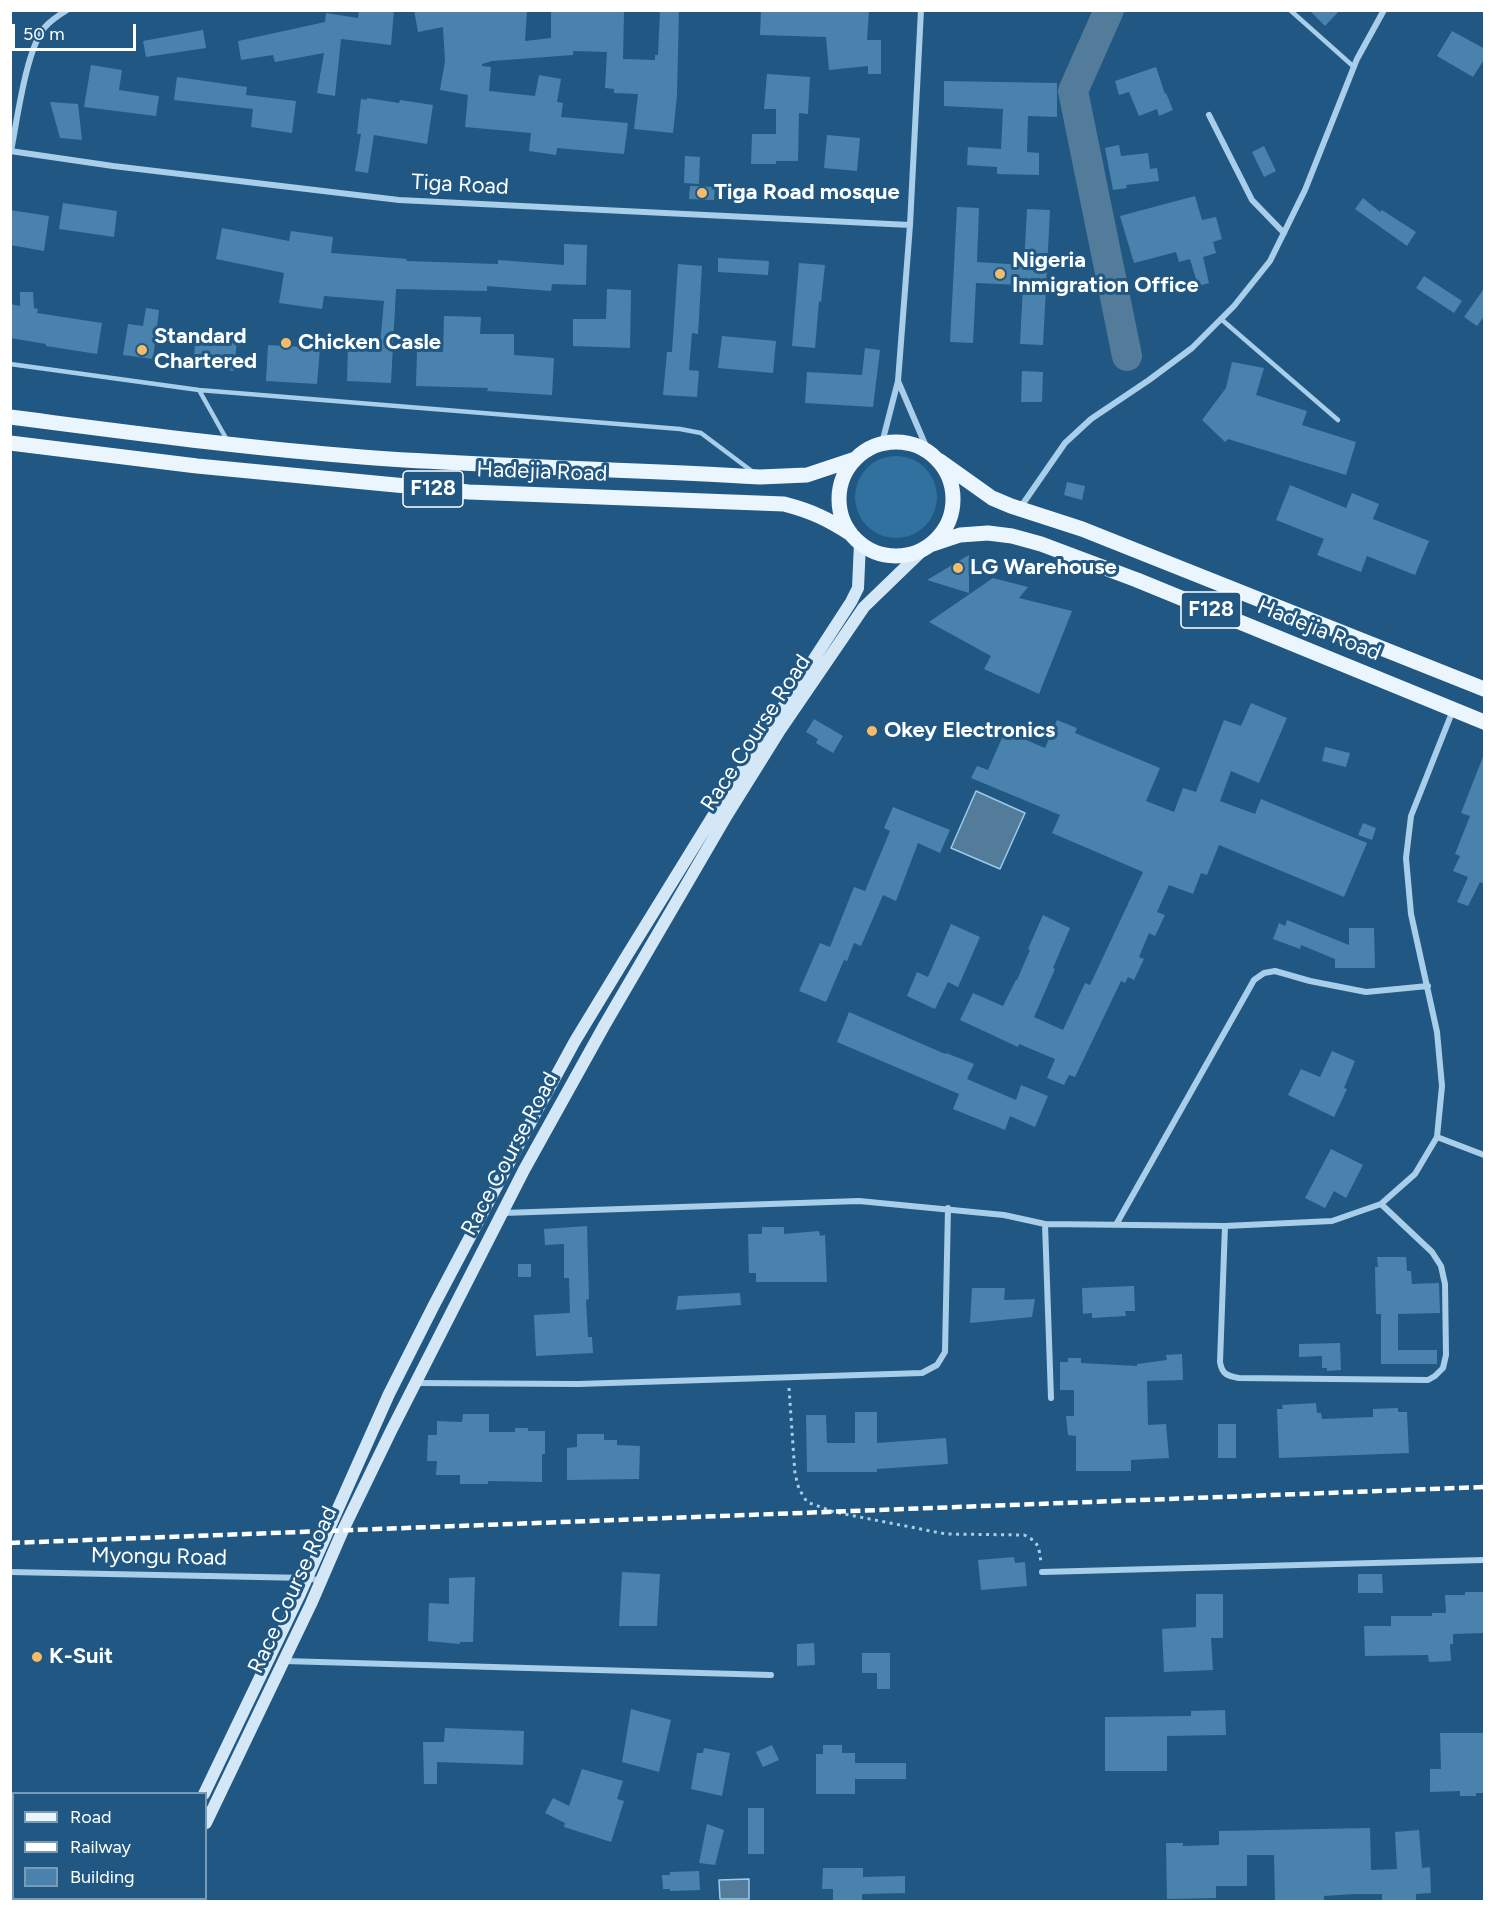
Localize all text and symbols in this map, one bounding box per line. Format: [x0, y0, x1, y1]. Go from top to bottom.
scale bar [15, 12, 140, 50]
text: 50 m [23, 23, 65, 45]
street label: Tiga Road [411, 169, 509, 201]
place label: Tiga Road mosque [714, 180, 900, 206]
marker: Tiga Road mosque [695, 186, 709, 200]
place label: Nigeria Inmigration Office [1012, 248, 1199, 300]
marker: Nigeria Inmigration Office [993, 267, 1007, 281]
place label: Standard Chartered [154, 324, 257, 376]
place label: Chicken Casle [298, 330, 441, 356]
marker: Chicken Casle [279, 336, 293, 350]
marker: Standard Chartered [135, 343, 149, 357]
street label: Hadejia Road [476, 457, 608, 487]
road number: F128 [403, 471, 463, 507]
place label: LG Warehouse [970, 555, 1117, 581]
marker: LG Warehouse [951, 561, 965, 575]
road number: F128 [1181, 592, 1241, 628]
street label: Hadejia Road [1253, 593, 1385, 667]
street label: Race Course Road [696, 650, 816, 816]
place label: Okey Electronics [884, 718, 1055, 744]
marker: Okey Electronics [865, 724, 879, 738]
street label: Race Course Road [456, 1068, 564, 1240]
street label: Race Course Road [243, 1502, 343, 1678]
street label: Myongu Road [91, 1543, 227, 1571]
place label: K-Suit [49, 1644, 113, 1670]
marker: K-Suit [30, 1650, 44, 1664]
legend [12, 1792, 207, 1900]
text: Road [70, 1806, 111, 1828]
text: Railway [70, 1836, 131, 1858]
text: Building [70, 1866, 135, 1888]

